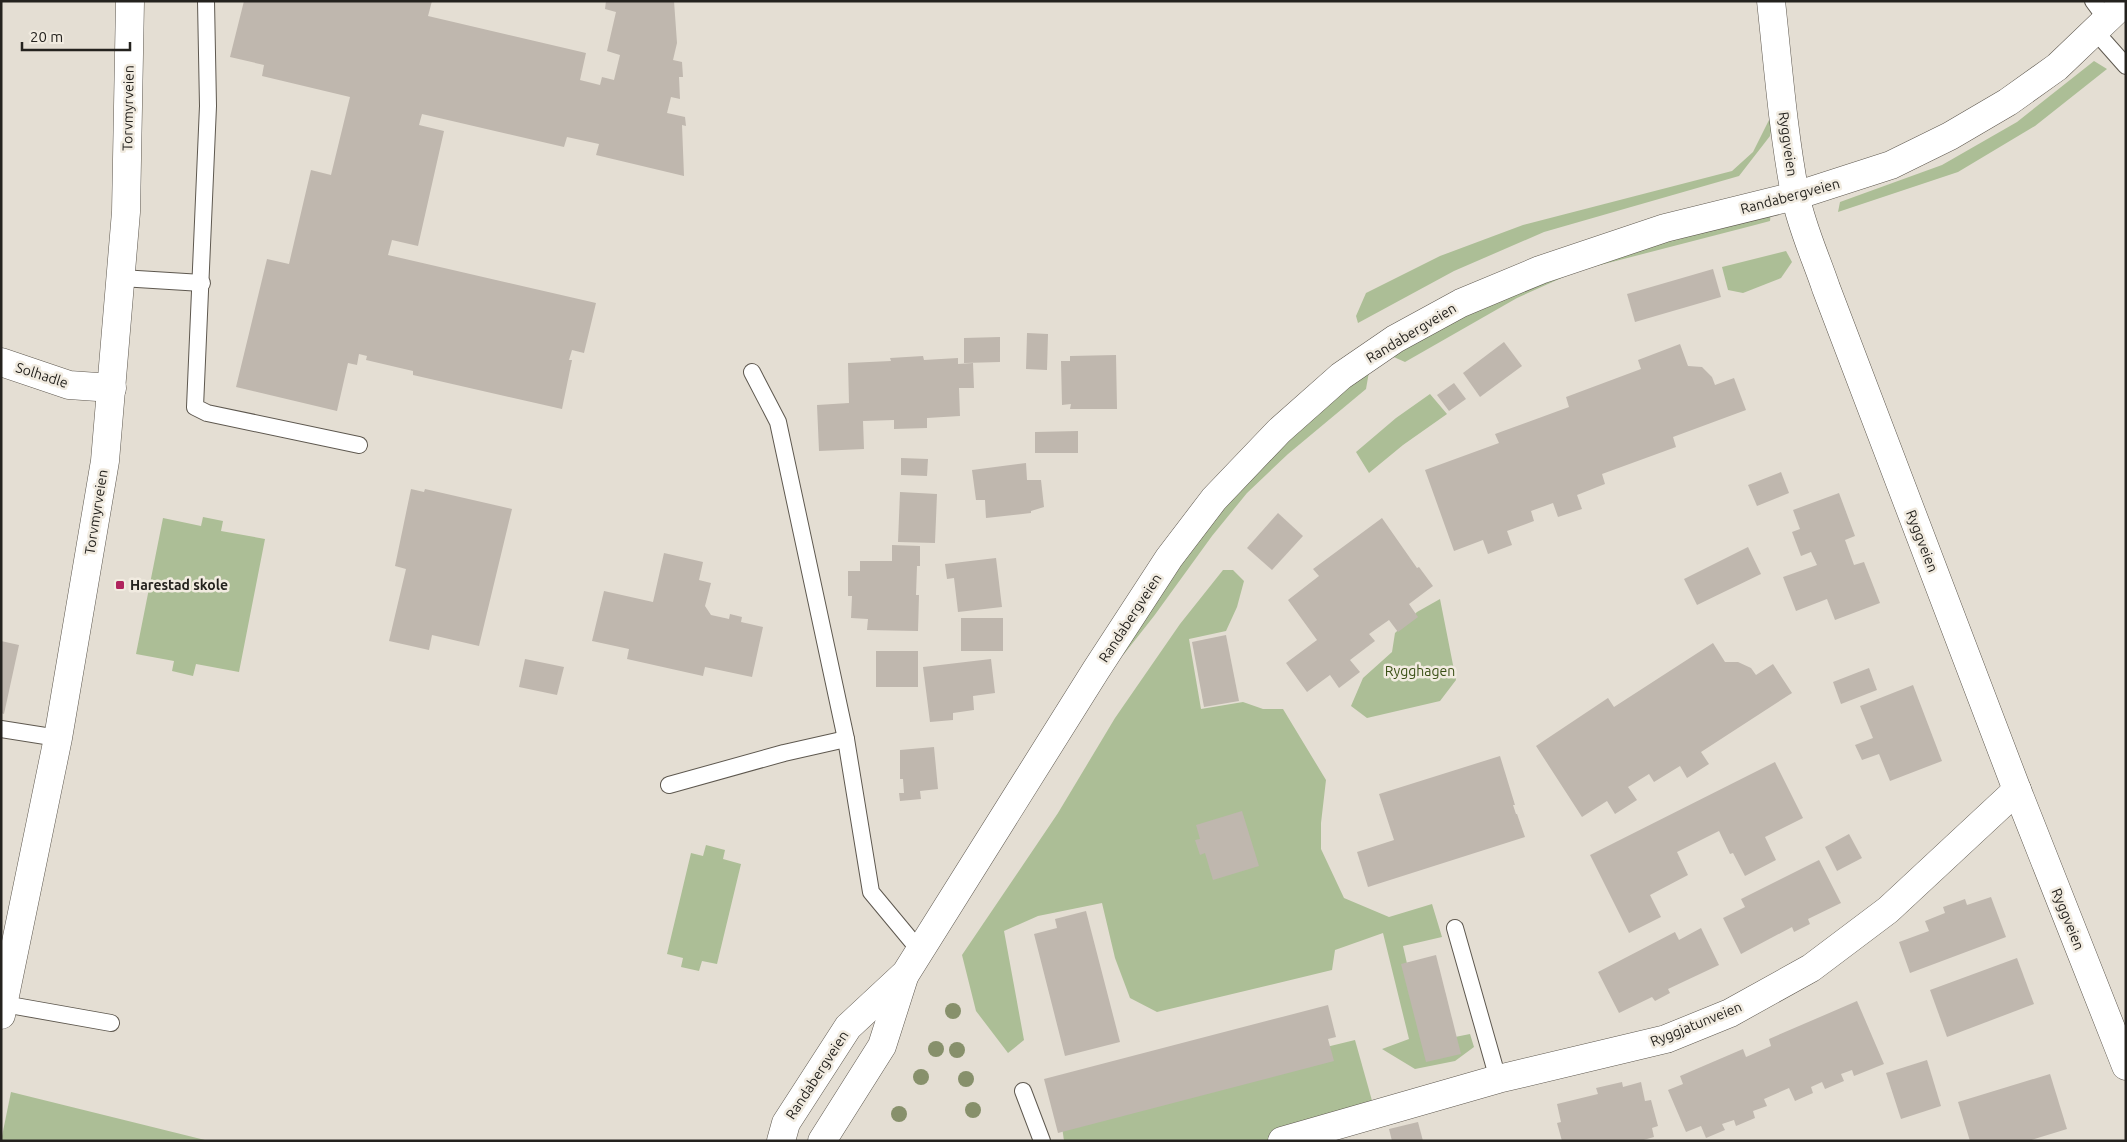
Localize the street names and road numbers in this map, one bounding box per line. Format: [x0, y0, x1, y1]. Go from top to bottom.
street label: Torvmyrveien [119, 65, 137, 151]
street label: Ryggveien [1776, 111, 1800, 177]
street label: Randabergveien [1739, 175, 1841, 217]
street label: Randabergveien [1363, 300, 1459, 366]
street label: Solhadle [14, 359, 70, 391]
street label: Torvmyrveien [81, 468, 111, 556]
street label: Ryggveien [1903, 508, 1941, 574]
street label: Randabergveien [1095, 571, 1165, 665]
street label: Ryggveien [2048, 886, 2088, 952]
street label: Ryggjatunveien [1648, 998, 1744, 1050]
street label: Randabergveien [782, 1028, 852, 1122]

